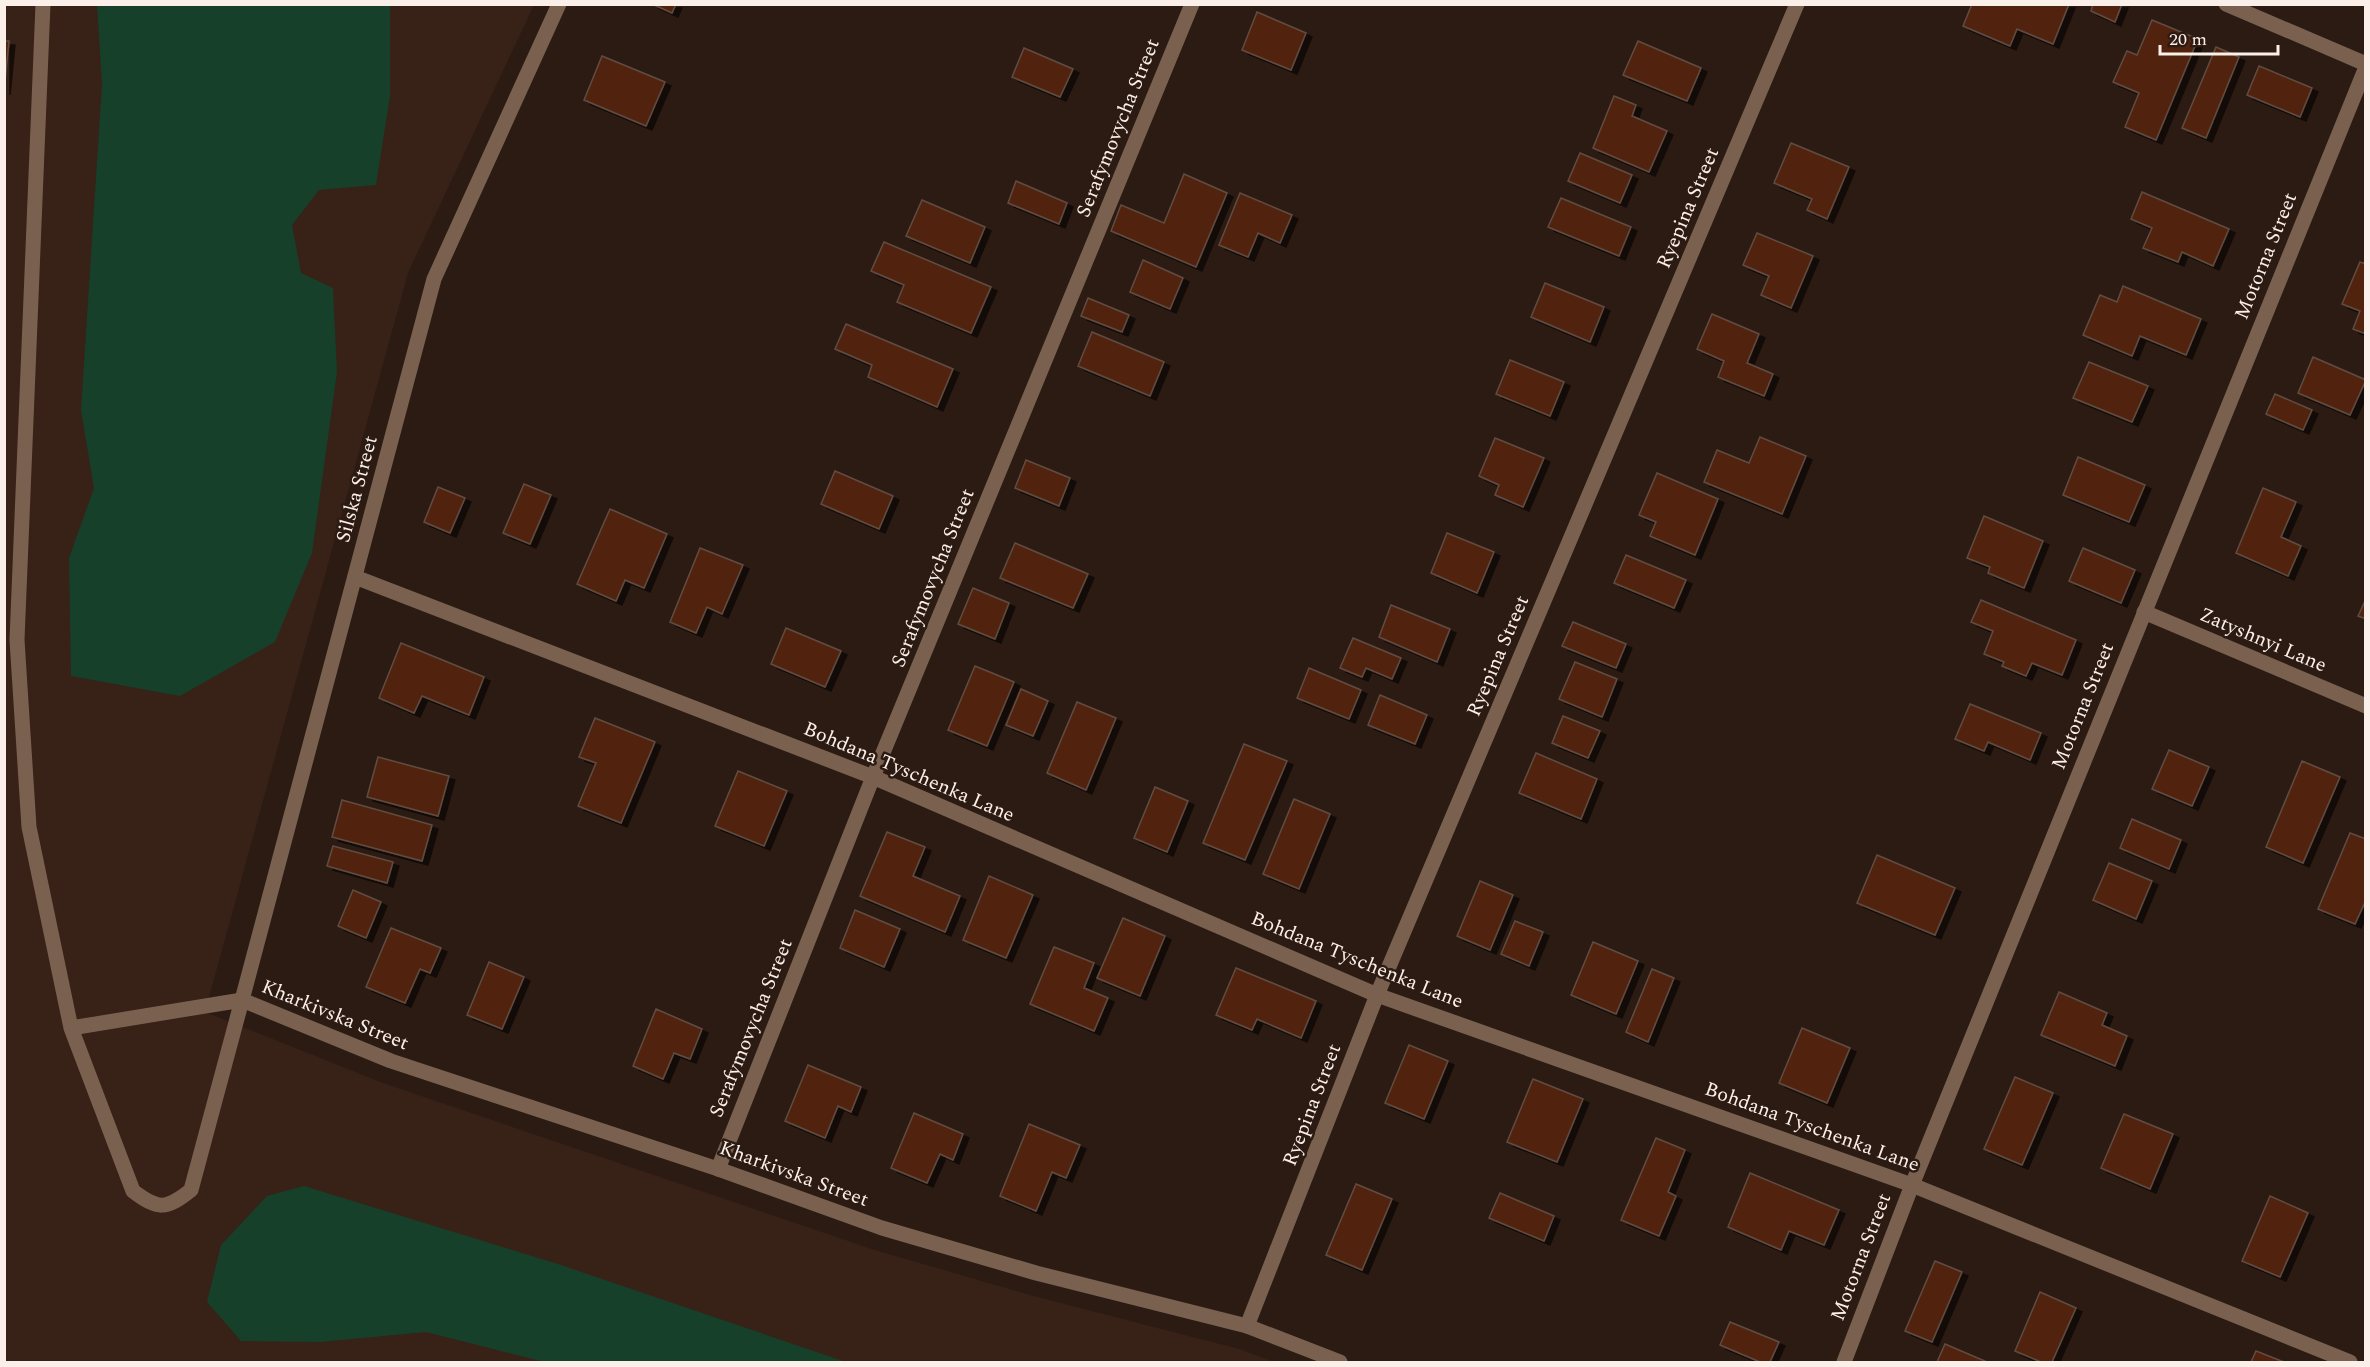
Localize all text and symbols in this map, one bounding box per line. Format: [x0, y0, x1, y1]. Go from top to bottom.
scale bar [2160, 18, 2278, 56]
text: 20 m [2169, 26, 2207, 53]
street label: Serafymovycha Street [1068, 34, 1168, 222]
street label: Ryepina Street [1649, 143, 1727, 273]
street label: Motorna Street [2227, 188, 2305, 324]
street label: Silska Street [328, 432, 386, 546]
street label: Serafymovycha Street [883, 484, 983, 672]
street label: Ryepina Street [1459, 591, 1537, 721]
street label: Zatyshnyi Lane [2195, 600, 2331, 680]
street label: Motorna Street [2044, 638, 2122, 774]
street label: Bohdana Tyschenka Lane [799, 714, 1019, 830]
street label: Bohdana Tyschenka Lane [1246, 904, 1468, 1016]
street label: Serafymovycha Street [701, 934, 801, 1122]
street label: Kharkivska Street [257, 972, 413, 1058]
street label: Ryepina Street [1275, 1039, 1349, 1171]
street label: Bohdana Tyschenka Lane [1700, 1074, 1924, 1180]
street label: Kharkivska Street [715, 1133, 873, 1215]
street label: Motorna Street [1823, 1189, 1899, 1325]

